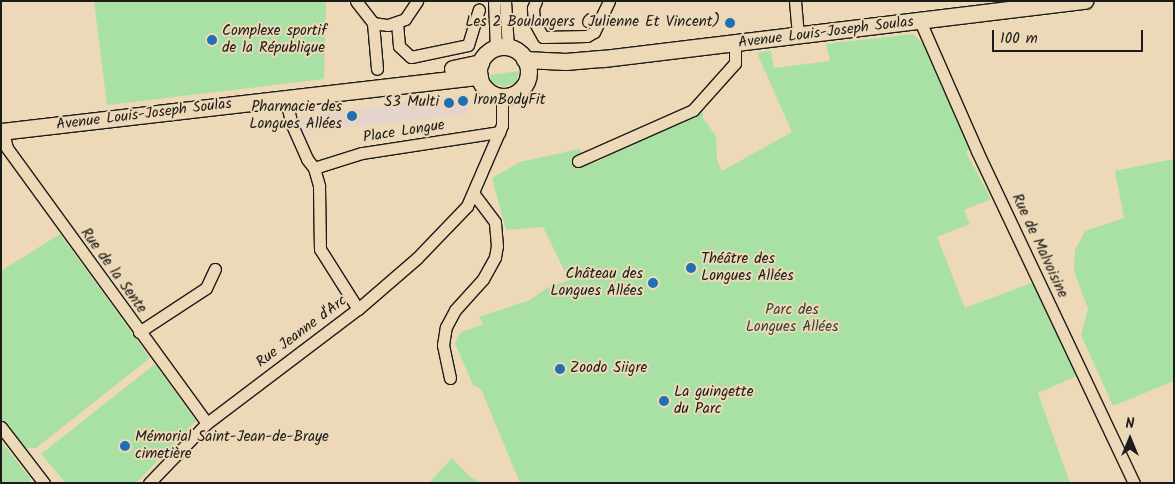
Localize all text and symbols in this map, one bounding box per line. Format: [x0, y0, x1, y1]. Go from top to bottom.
street label: Avenue Louis-Joseph Soulas [737, 13, 915, 53]
place label: Les 2 Boulangers (Julienne Et Vincent) [465, 14, 720, 32]
marker: Les 2 Boulangers (Julienne Et Vincent) [724, 17, 736, 29]
scale bar [995, 20, 1146, 52]
place label: Complexe sportif de la République [222, 22, 327, 57]
text: 100 m [1000, 27, 1038, 51]
marker: Complexe sportif de la République [206, 34, 218, 46]
place label: IronBodyFit [473, 92, 545, 110]
place label: S3 Multi [384, 94, 439, 112]
street label: Avenue Louis-Joseph Soulas [55, 95, 233, 135]
marker: IronBodyFit [457, 95, 469, 107]
marker: S3 Multi [443, 97, 455, 109]
place label: Pharmacie des Longues Allées [249, 98, 342, 133]
marker: Pharmacie des Longues Allées [346, 110, 358, 122]
street label: Place Longue [362, 117, 446, 147]
street label: Rue de Malvoisine [1007, 191, 1071, 301]
street label: Rue de la Sente [76, 225, 150, 317]
place label: Théâtre des Longues Allées [701, 250, 794, 285]
marker: Théâtre des Longues Allées [685, 262, 697, 274]
place label: Château des Longues Allées [550, 265, 643, 300]
marker: Château des Longues Allées [647, 277, 659, 289]
street label: Rue Jeanne d'Arc [253, 292, 351, 372]
park label: Parc des Longues Allées [746, 301, 838, 336]
place label: Zoodo Siigre [570, 360, 647, 378]
marker: Zoodo Siigre [554, 363, 566, 375]
place label: La guingette du Parc [674, 383, 753, 418]
marker: La guingette du Parc [658, 395, 670, 407]
text: N [1126, 413, 1134, 435]
north arrow [1105, 414, 1155, 464]
place label: Mémorial Saint-Jean-de-Braye cimetière [135, 428, 329, 463]
marker: Mémorial Saint-Jean-de-Braye cimetière [119, 440, 131, 452]

